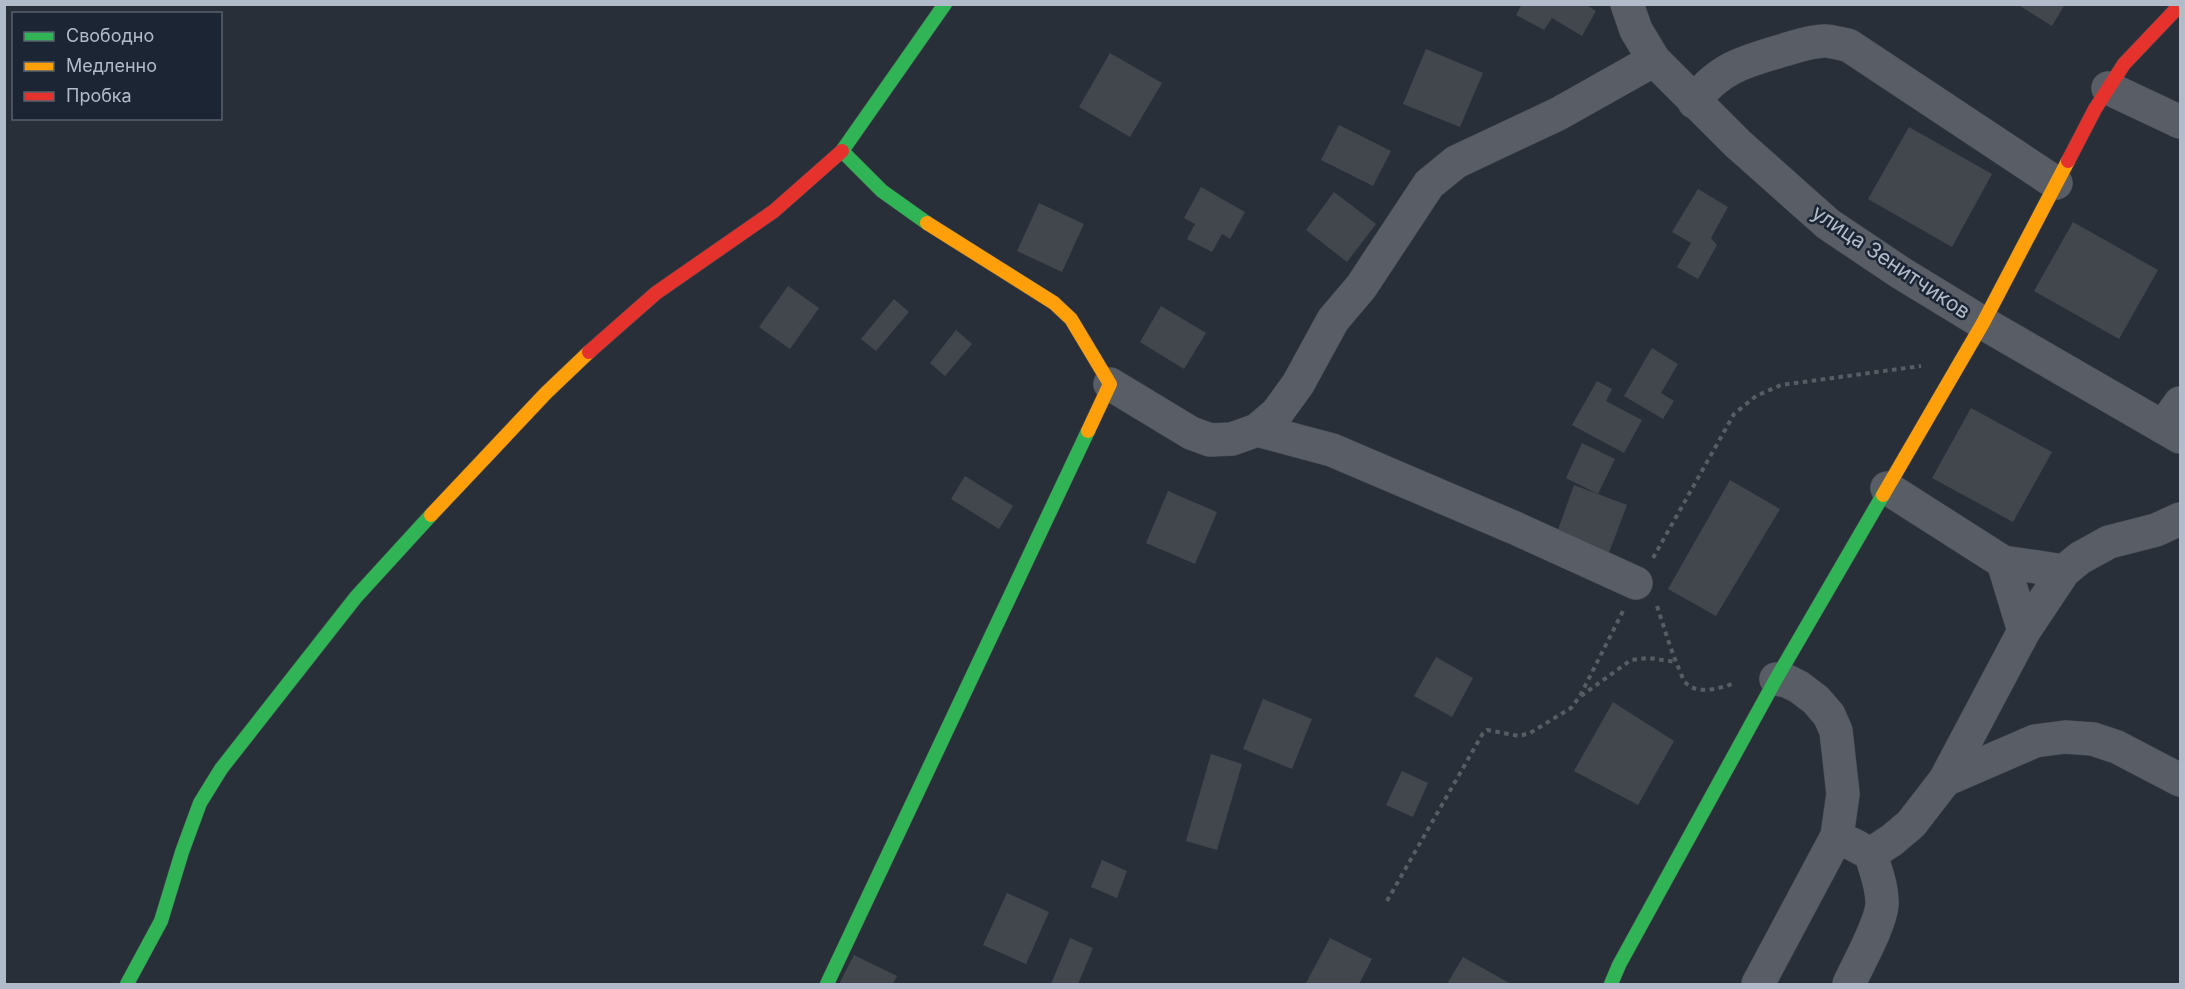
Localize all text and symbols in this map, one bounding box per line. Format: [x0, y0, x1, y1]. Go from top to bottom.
legend [12, 12, 222, 120]
text: Свободно [66, 25, 154, 46]
text: Медленно [66, 55, 157, 76]
text: Пробка [66, 85, 132, 106]
street label: улица Зенитчиков [1807, 199, 1975, 324]

